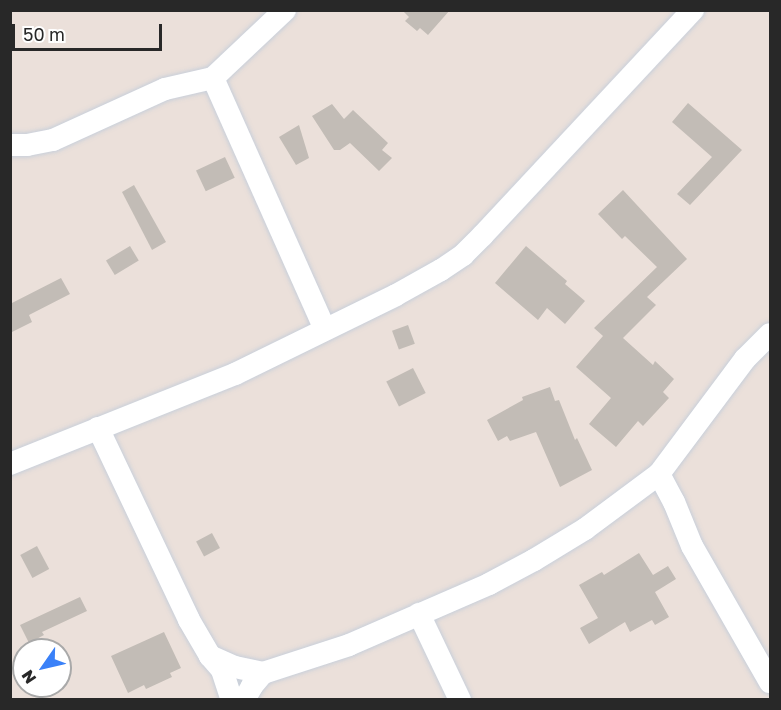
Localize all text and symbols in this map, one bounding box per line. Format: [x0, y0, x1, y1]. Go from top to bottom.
scale bar [15, 12, 165, 50]
text: 50 m [23, 23, 65, 45]
north arrow [12, 638, 72, 698]
text: N [17, 666, 40, 688]

